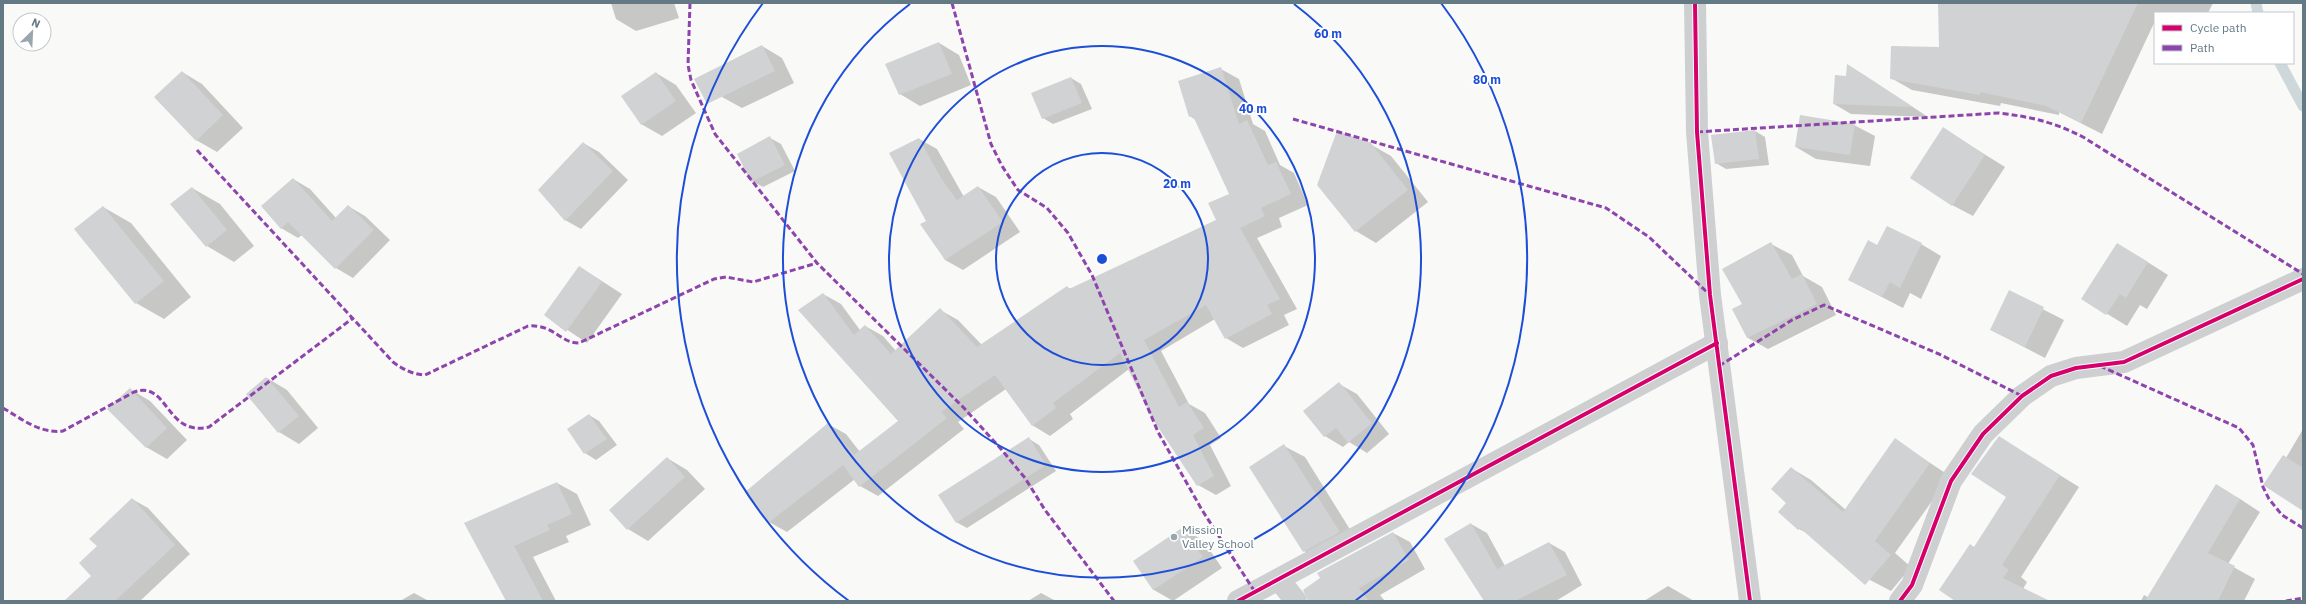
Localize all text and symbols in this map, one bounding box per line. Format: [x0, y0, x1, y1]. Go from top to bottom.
north arrow [12, 12, 52, 52]
legend [2154, 12, 2294, 64]
text: N [30, 15, 43, 31]
text: Cycle path [2190, 20, 2247, 35]
text: 60 m [1314, 26, 1342, 41]
text: Path [2190, 40, 2215, 55]
text: 80 m [1473, 72, 1501, 87]
text: 40 m [1239, 101, 1267, 116]
text: 20 m [1163, 176, 1191, 191]
centre of rings [1095, 252, 1109, 266]
place label: Mission Valley School [1182, 522, 1254, 551]
marker: Mission Valley School [1169, 532, 1179, 542]

